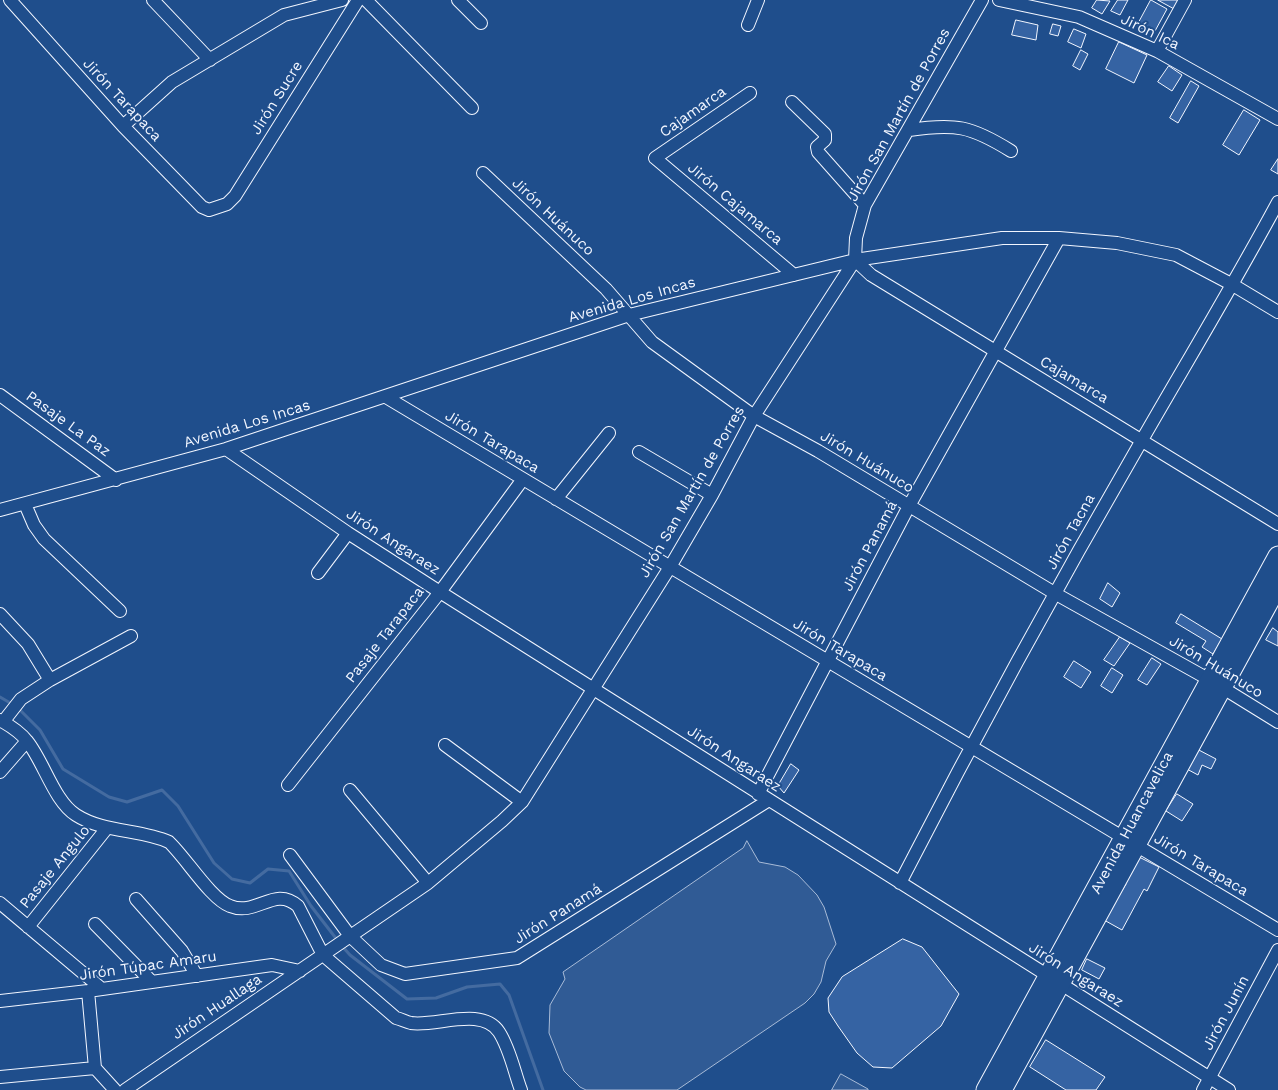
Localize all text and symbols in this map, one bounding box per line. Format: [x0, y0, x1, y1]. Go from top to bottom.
street label: Jirón Ica [1118, 10, 1182, 54]
street label: Jirón San Martín de Porres [844, 25, 954, 205]
street label: Jirón Tarapaca [79, 55, 165, 145]
street label: Jirón Sucre [247, 58, 307, 138]
street label: Cajamarca [656, 83, 730, 141]
street label: Jirón Cajamarca [684, 159, 786, 249]
street label: Jirón Huánuco [508, 174, 598, 260]
street label: Avenida Los Incas [566, 273, 698, 327]
street label: Cajamarca [1036, 353, 1112, 407]
street label: Pasaje La Paz [22, 387, 114, 461]
street label: Avenida Los Incas [182, 396, 312, 452]
street label: Jirón San Martín de Porres [635, 403, 749, 581]
street label: Jirón Tarapaca [442, 407, 542, 477]
street label: Jirón Huánuco [817, 427, 917, 497]
street label: Jirón Tacna [1043, 491, 1099, 573]
street label: Jirón Panamá [839, 498, 901, 594]
street label: Jirón Angaraez [343, 505, 443, 579]
street label: Pasaje Tarapaca [342, 583, 428, 687]
street label: Jirón Tarapaca [790, 615, 890, 685]
street label: Jirón Huánuco [1166, 632, 1266, 702]
street label: Jirón Angaraez [684, 722, 784, 796]
street label: Avenida Huancavelica [1087, 749, 1177, 897]
street label: Pasaje Angulo [16, 822, 94, 912]
street label: Jirón Tarapaca [1151, 830, 1251, 900]
street label: Jirón Panamá [511, 880, 605, 948]
street label: Jirón Angaraez [1025, 939, 1127, 1011]
street label: Jirón Túpac Amaru [78, 947, 218, 985]
street label: Jirón Huallaga [169, 970, 265, 1044]
street label: Jirón Junín [1199, 973, 1253, 1053]

